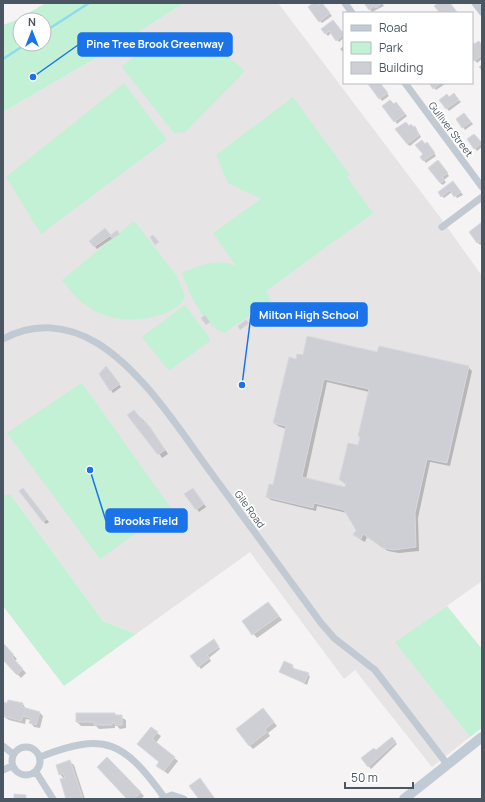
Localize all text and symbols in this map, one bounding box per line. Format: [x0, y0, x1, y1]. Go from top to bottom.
north arrow [12, 12, 52, 52]
legend [343, 12, 473, 84]
text: N [28, 14, 36, 29]
text: Road [379, 19, 407, 36]
callout: Pine Tree Brook Greenway [78, 33, 232, 56]
text: Pine Tree Brook Greenway [86, 36, 225, 51]
text: Park [379, 39, 404, 56]
text: Building [379, 59, 423, 76]
street label: Gulliver Street [426, 99, 476, 159]
callout: Milton High School [251, 303, 367, 326]
text: Milton High School [259, 307, 359, 322]
street label: Gile Road [232, 487, 268, 531]
callout: Brooks Field [106, 509, 187, 532]
text: Brooks Field [114, 513, 178, 528]
scale bar [345, 764, 413, 790]
text: 50 m [351, 769, 378, 786]

